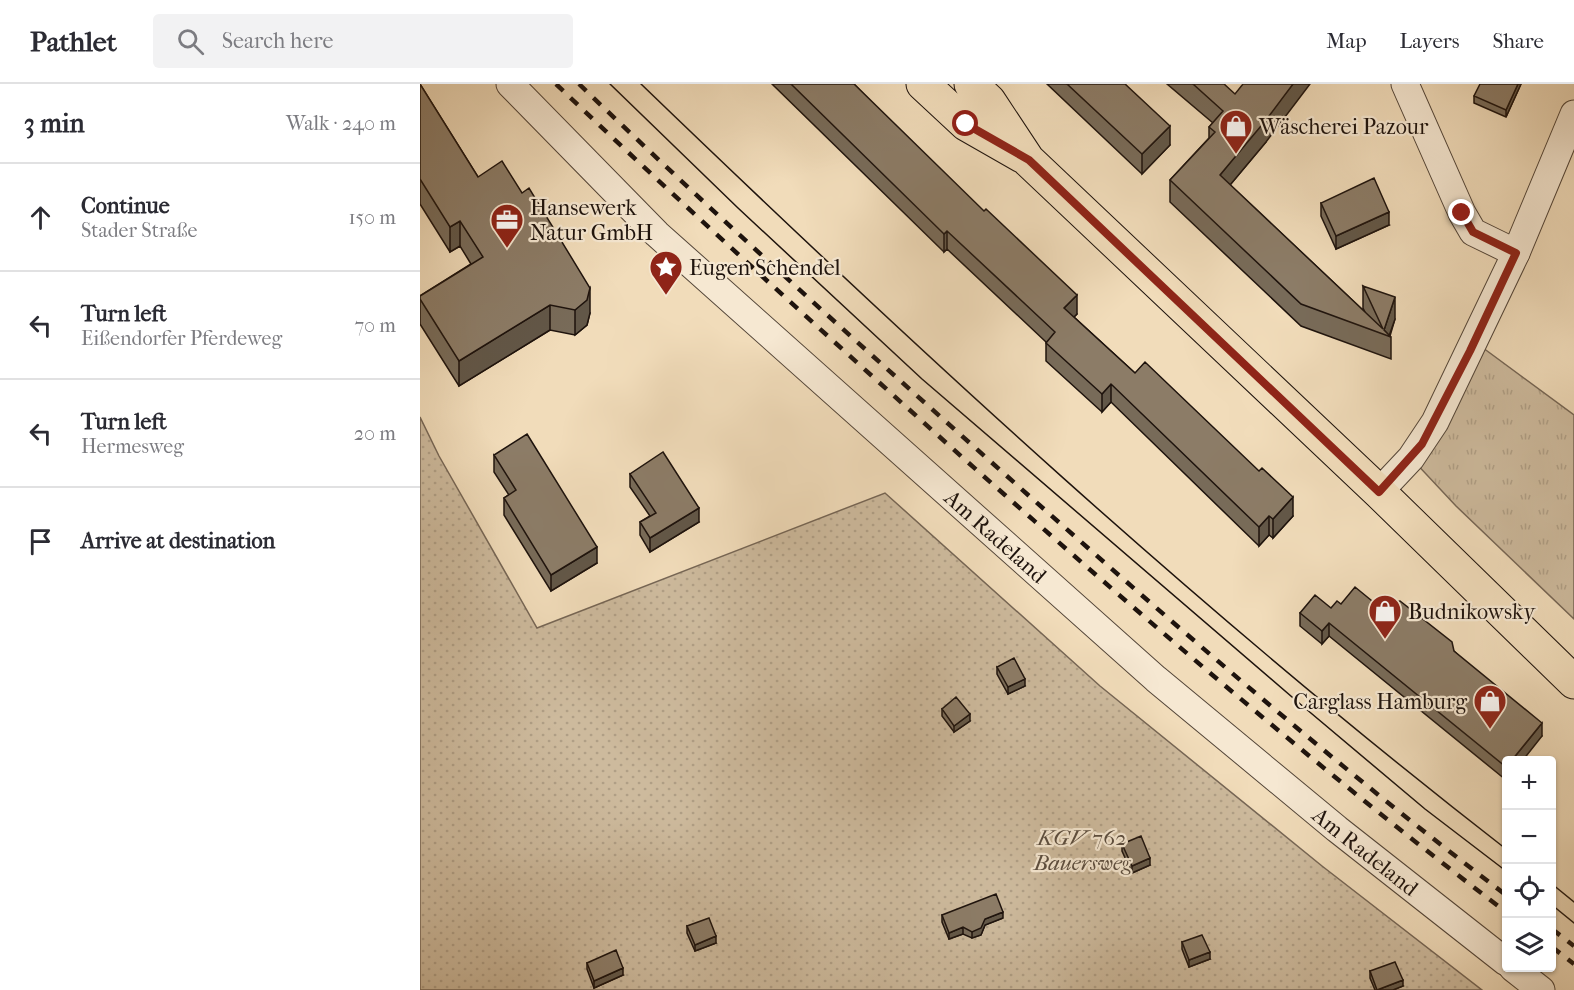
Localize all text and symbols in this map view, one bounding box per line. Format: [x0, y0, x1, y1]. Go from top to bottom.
search box [153, 14, 573, 68]
text: Pathlet [30, 25, 117, 58]
icon: search [174, 25, 207, 58]
text: Search here [222, 28, 333, 54]
text: Map [1326, 29, 1367, 53]
text: Layers [1400, 29, 1459, 53]
text: Share [1492, 29, 1544, 53]
text: 3 min [24, 108, 85, 139]
shop icon: Wäscherei Pazour [1218, 108, 1254, 155]
route start [952, 110, 978, 136]
text: Walk · 240 m [286, 112, 396, 135]
place label: Wäscherei Pazour [1258, 114, 1429, 140]
text: Continue [81, 193, 170, 219]
place label: Hansewerk Natur GmbH [530, 195, 653, 246]
route end [1448, 199, 1474, 225]
icon: ahead [24, 201, 57, 234]
office icon: Hansewerk Natur GmbH [489, 202, 525, 249]
text: 150 m [348, 206, 396, 229]
text: Stader Straße [81, 219, 197, 242]
place icon: Eugen Schendel [648, 249, 684, 296]
place label: Eugen Schendel [689, 255, 841, 281]
text: Turn left [81, 301, 167, 327]
icon: left [24, 309, 57, 342]
text: 70 m [354, 314, 396, 337]
text: Eißendorfer Pferdeweg [81, 327, 282, 350]
text: Turn left [81, 409, 167, 435]
icon: left [24, 417, 57, 450]
text: 20 m [354, 422, 396, 445]
text: Hermesweg [81, 435, 184, 458]
street label: Am Radeland [938, 484, 1052, 590]
icon: arrive [24, 525, 57, 558]
text: Arrive at destination [81, 528, 275, 554]
shop icon: Budnikowsky [1367, 593, 1403, 640]
place label: Budnikowsky [1408, 599, 1536, 625]
shop icon: Carglass Hamburg [1472, 683, 1508, 730]
place label: Carglass Hamburg [1293, 689, 1467, 715]
map controls [1502, 756, 1556, 972]
button: + [1502, 756, 1556, 810]
street label: Am Radeland [1306, 802, 1424, 903]
button: − [1502, 810, 1556, 864]
park label: KGV 762 Bauersweg [1033, 825, 1131, 876]
button: locate [1502, 864, 1556, 918]
button: layers [1502, 918, 1556, 972]

